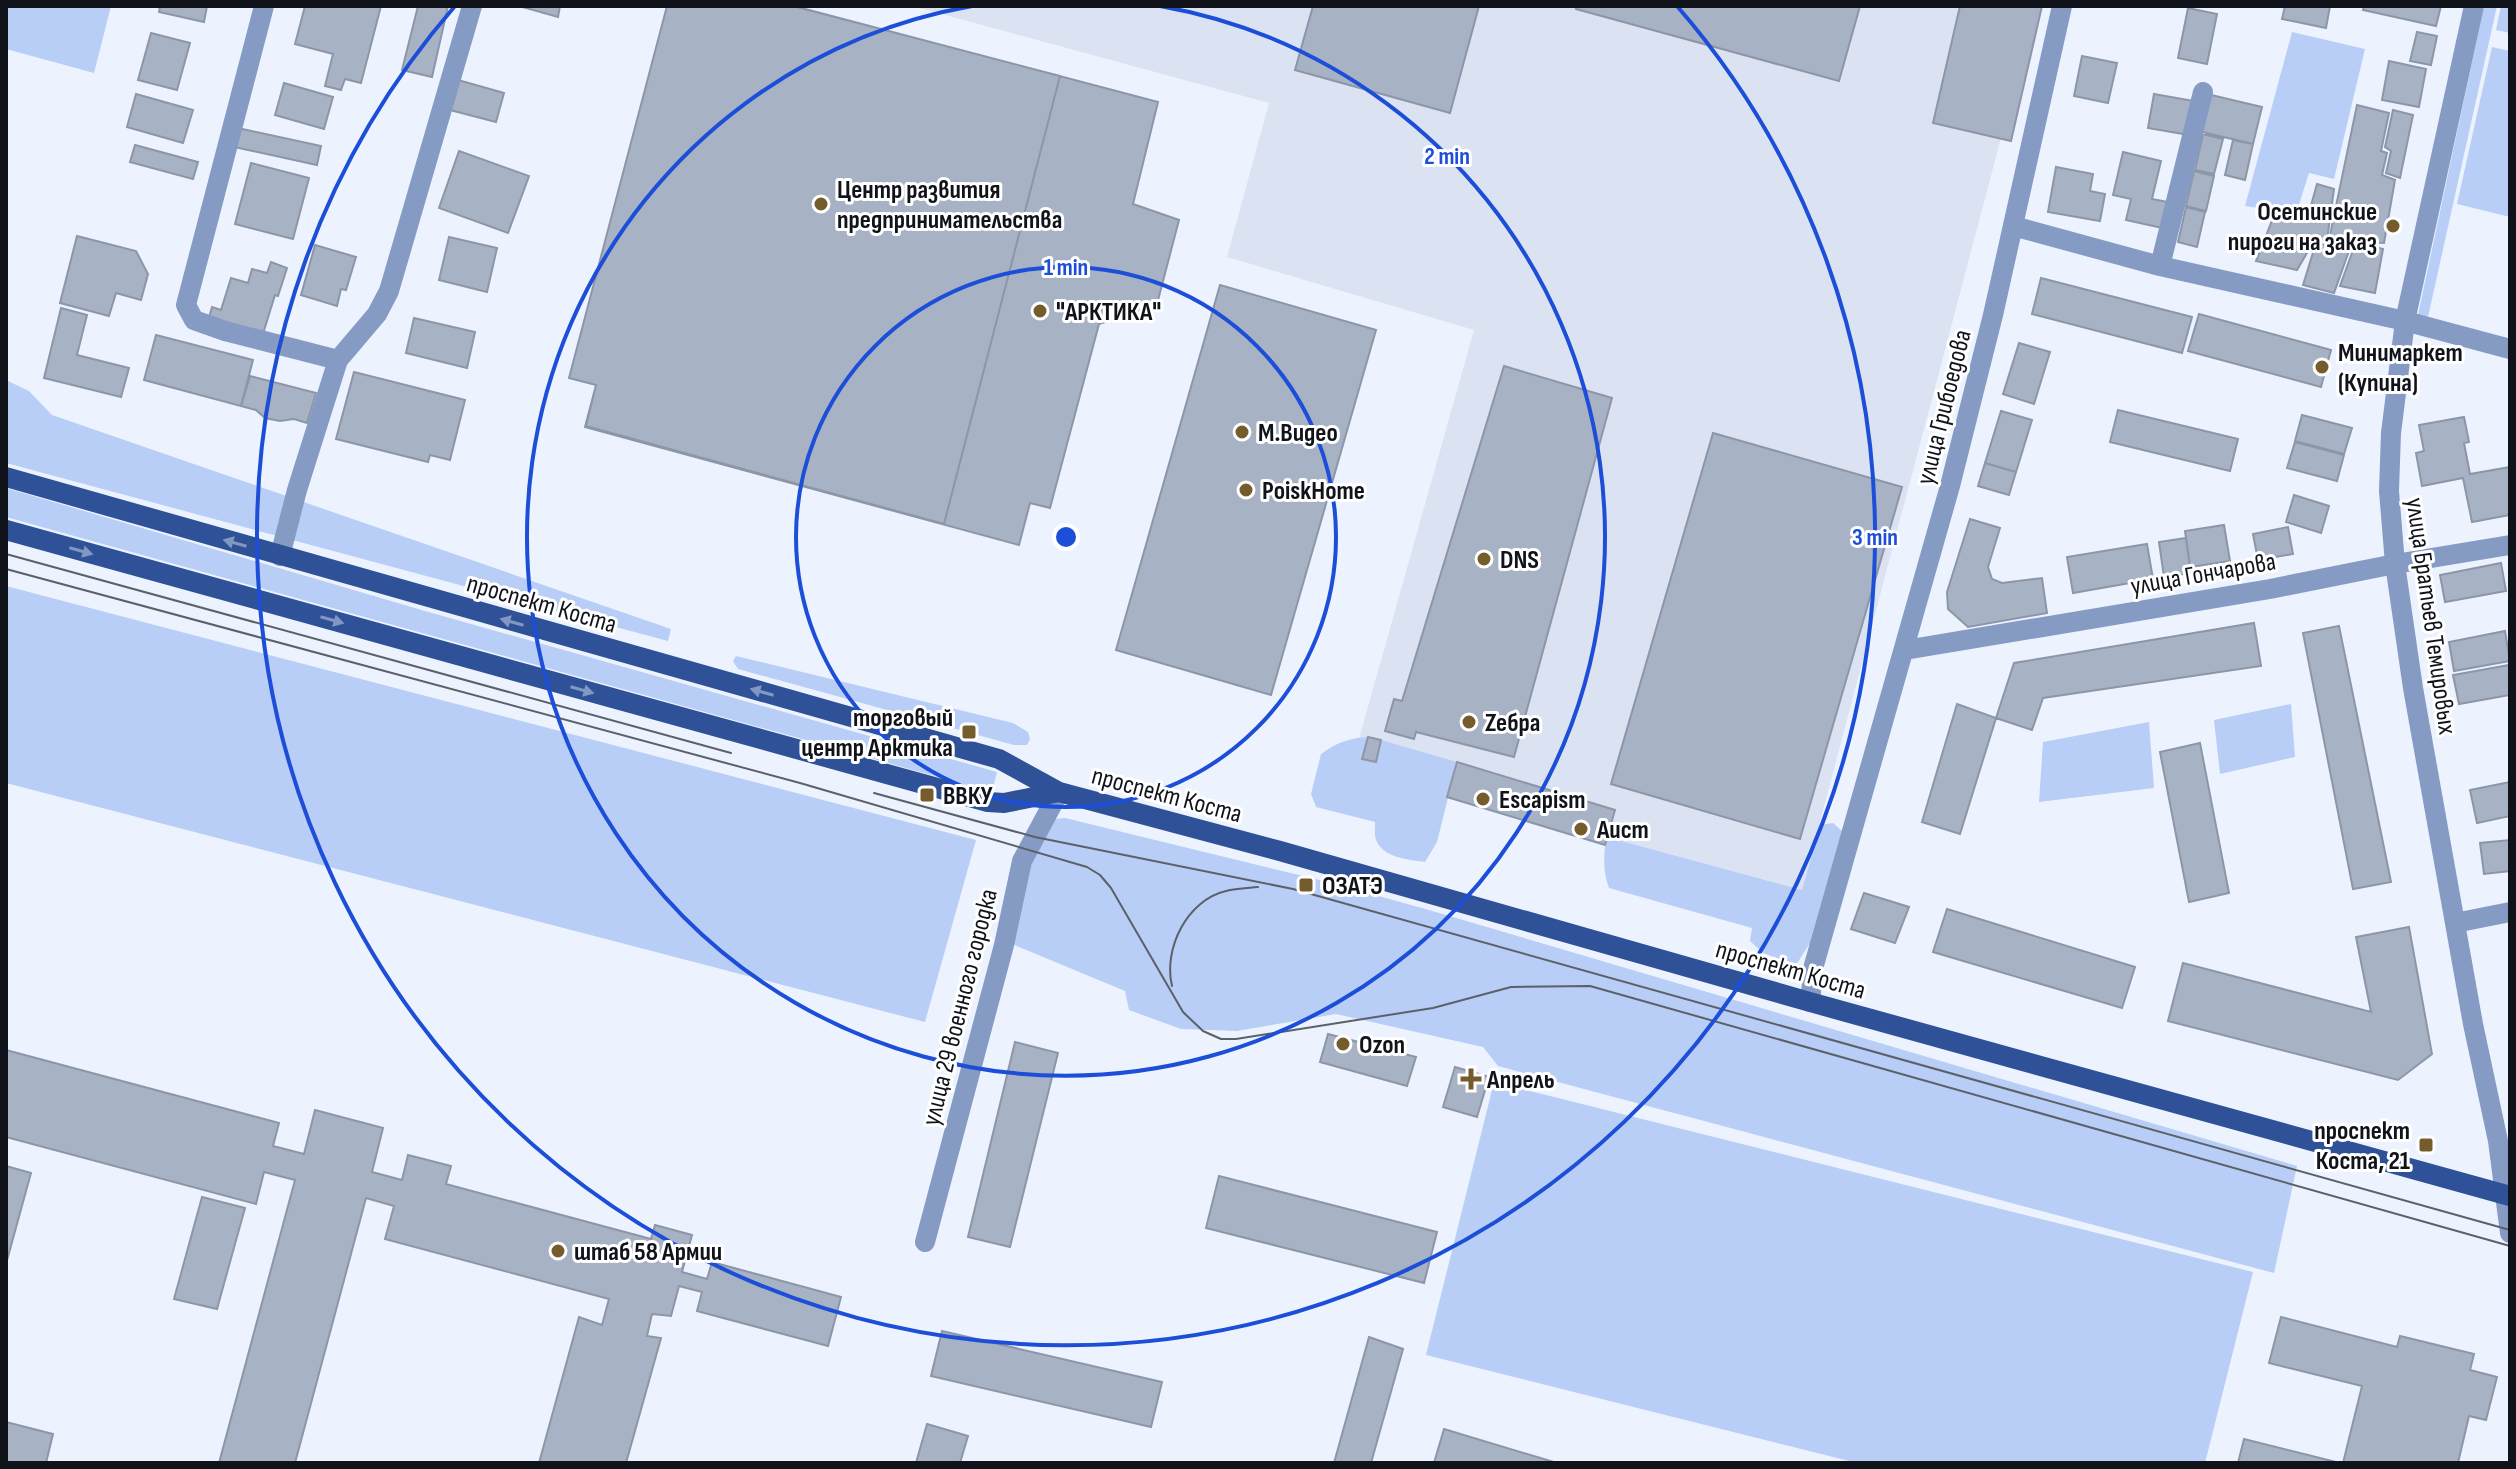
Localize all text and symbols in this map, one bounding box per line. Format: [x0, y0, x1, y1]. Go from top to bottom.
text: 2 min [1424, 142, 1470, 171]
place label: Центр развития предпринимательства [837, 175, 1062, 236]
marker: Центр развития предпринимательства [812, 195, 830, 213]
place label: Осетинские пироги на заказ [2228, 197, 2377, 258]
marker: Осетинские пироги на заказ [2384, 217, 2402, 235]
text: 1 min [1044, 253, 1088, 282]
place label: "АРКТИКА" [1056, 297, 1161, 328]
marker: "АРКТИКА" [1031, 302, 1049, 320]
street label: улица Грибоедова [1910, 327, 1979, 488]
place label: Минимаркет (Купина) [2338, 338, 2463, 399]
marker: Минимаркет (Купина) [2313, 358, 2331, 376]
place label: M.Видео [1258, 418, 1338, 449]
marker: M.Видео [1233, 423, 1251, 441]
place label: PoiskHome [1262, 476, 1365, 507]
marker: PoiskHome [1237, 481, 1255, 499]
street label: улица Братьев Темировых [2399, 496, 2463, 737]
centre of rings [1052, 523, 1080, 551]
text: 3 min [1852, 523, 1898, 552]
one-way arrow [223, 536, 247, 549]
one-way arrow [69, 545, 94, 557]
place label: DNS [1500, 545, 1539, 576]
street label: улица Гончарова [2128, 546, 2278, 603]
marker: DNS [1475, 550, 1493, 568]
street label: проспект Коста [463, 568, 620, 641]
one-way arrow [319, 615, 344, 627]
one-way arrow [500, 615, 525, 627]
one-way arrow [570, 685, 595, 697]
one-way arrow [750, 685, 774, 698]
place label: торговый центр Арктика [801, 703, 953, 764]
place label: Zeбра [1485, 708, 1540, 739]
marker: Zeбра [1460, 713, 1478, 731]
marker: торговый центр Арктика [960, 723, 978, 741]
street label: проспект Коста [1088, 761, 1245, 830]
place label: ВВКУ [943, 781, 993, 812]
place label: Escapism [1499, 785, 1585, 816]
marker: ВВКУ [918, 786, 936, 804]
marker: Escapism [1474, 790, 1492, 808]
place label: Аист [1596, 815, 1649, 846]
marker: Аист [1572, 820, 1590, 838]
place label: ОЗАТЭ [1322, 871, 1383, 902]
marker: ОЗАТЭ [1297, 876, 1315, 894]
street label: улица 29 военного городка [916, 886, 1005, 1129]
street label: проспект Коста [1712, 934, 1869, 1007]
place label: Ozon [1359, 1030, 1405, 1061]
marker: Ozon [1334, 1035, 1352, 1053]
place label: Апрель [1486, 1065, 1555, 1096]
marker: Апрель [1462, 1070, 1480, 1088]
place label: проспект Коста, 21 [2314, 1116, 2410, 1177]
marker: проспект Коста, 21 [2417, 1136, 2435, 1154]
place label: штаб 58 Армии [574, 1237, 722, 1268]
marker: штаб 58 Армии [549, 1242, 567, 1260]

